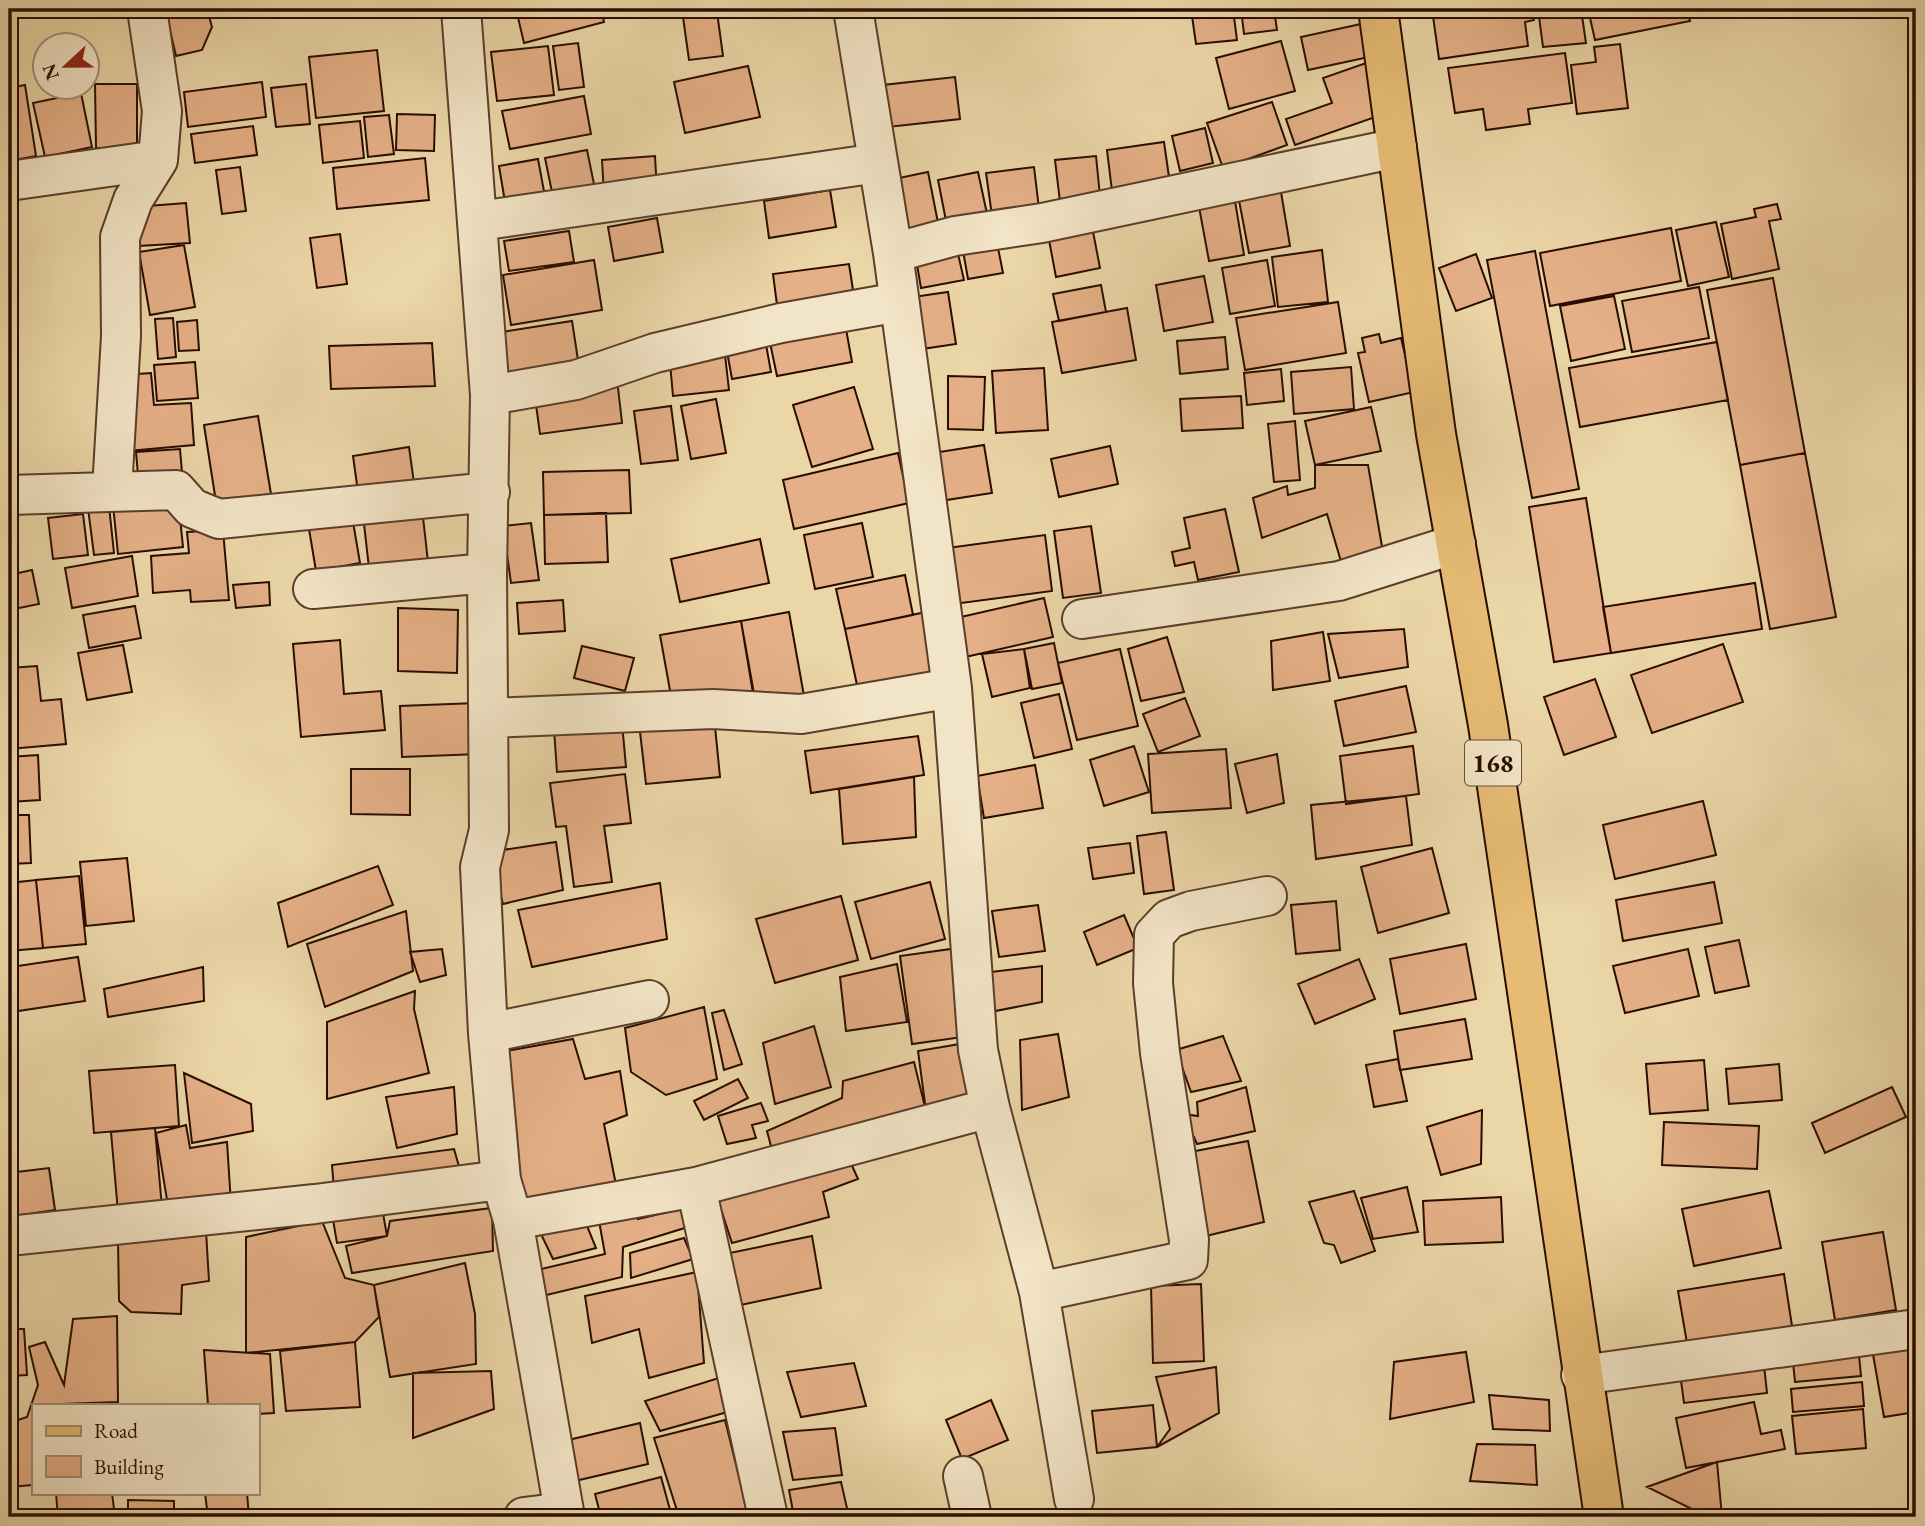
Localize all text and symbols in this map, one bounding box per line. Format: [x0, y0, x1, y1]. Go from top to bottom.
north arrow [32, 32, 102, 102]
text: N [36, 60, 65, 84]
road number: 168 [1465, 740, 1521, 786]
legend [32, 1404, 259, 1494]
text: Road [94, 1417, 138, 1444]
text: Building [94, 1453, 164, 1480]

